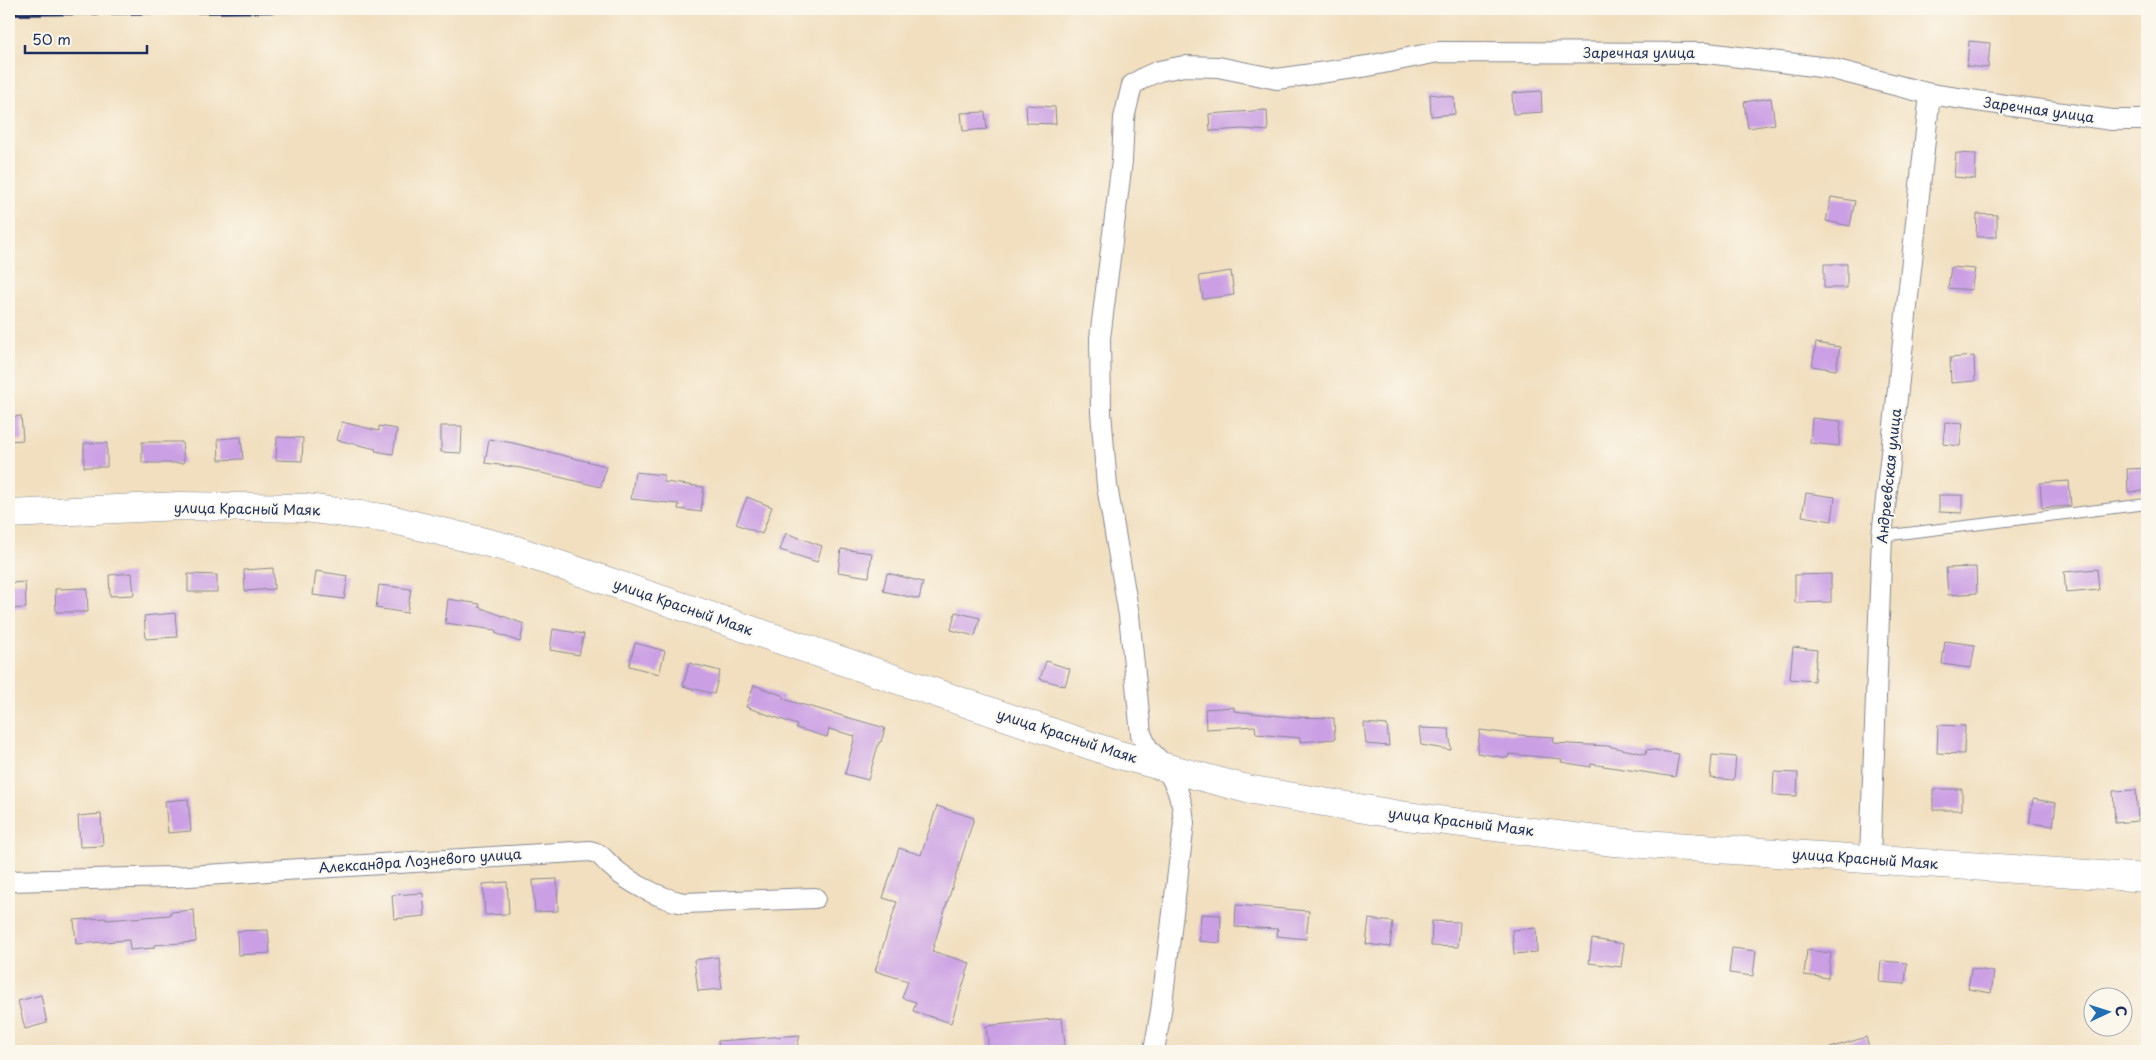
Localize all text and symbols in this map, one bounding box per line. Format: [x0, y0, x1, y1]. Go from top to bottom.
scale bar [25, 22, 148, 54]
text: 50 m [32, 27, 71, 50]
street label: Заречная улица [1583, 42, 1695, 63]
street label: Заречная улица [1982, 91, 2096, 128]
street label: Андреевская улица [1871, 407, 1906, 545]
street label: улица Красный Маяк [174, 497, 321, 520]
street label: улица Красный Маяк [611, 573, 757, 641]
street label: улица Красный Маяк [994, 703, 1141, 768]
street label: улица Красный Маяк [1387, 802, 1536, 841]
street label: Александра Лозневого улица [318, 843, 522, 878]
street label: улица Красный Маяк [1791, 843, 1940, 874]
north arrow [2084, 988, 2134, 1038]
text: С [2111, 1005, 2132, 1017]

